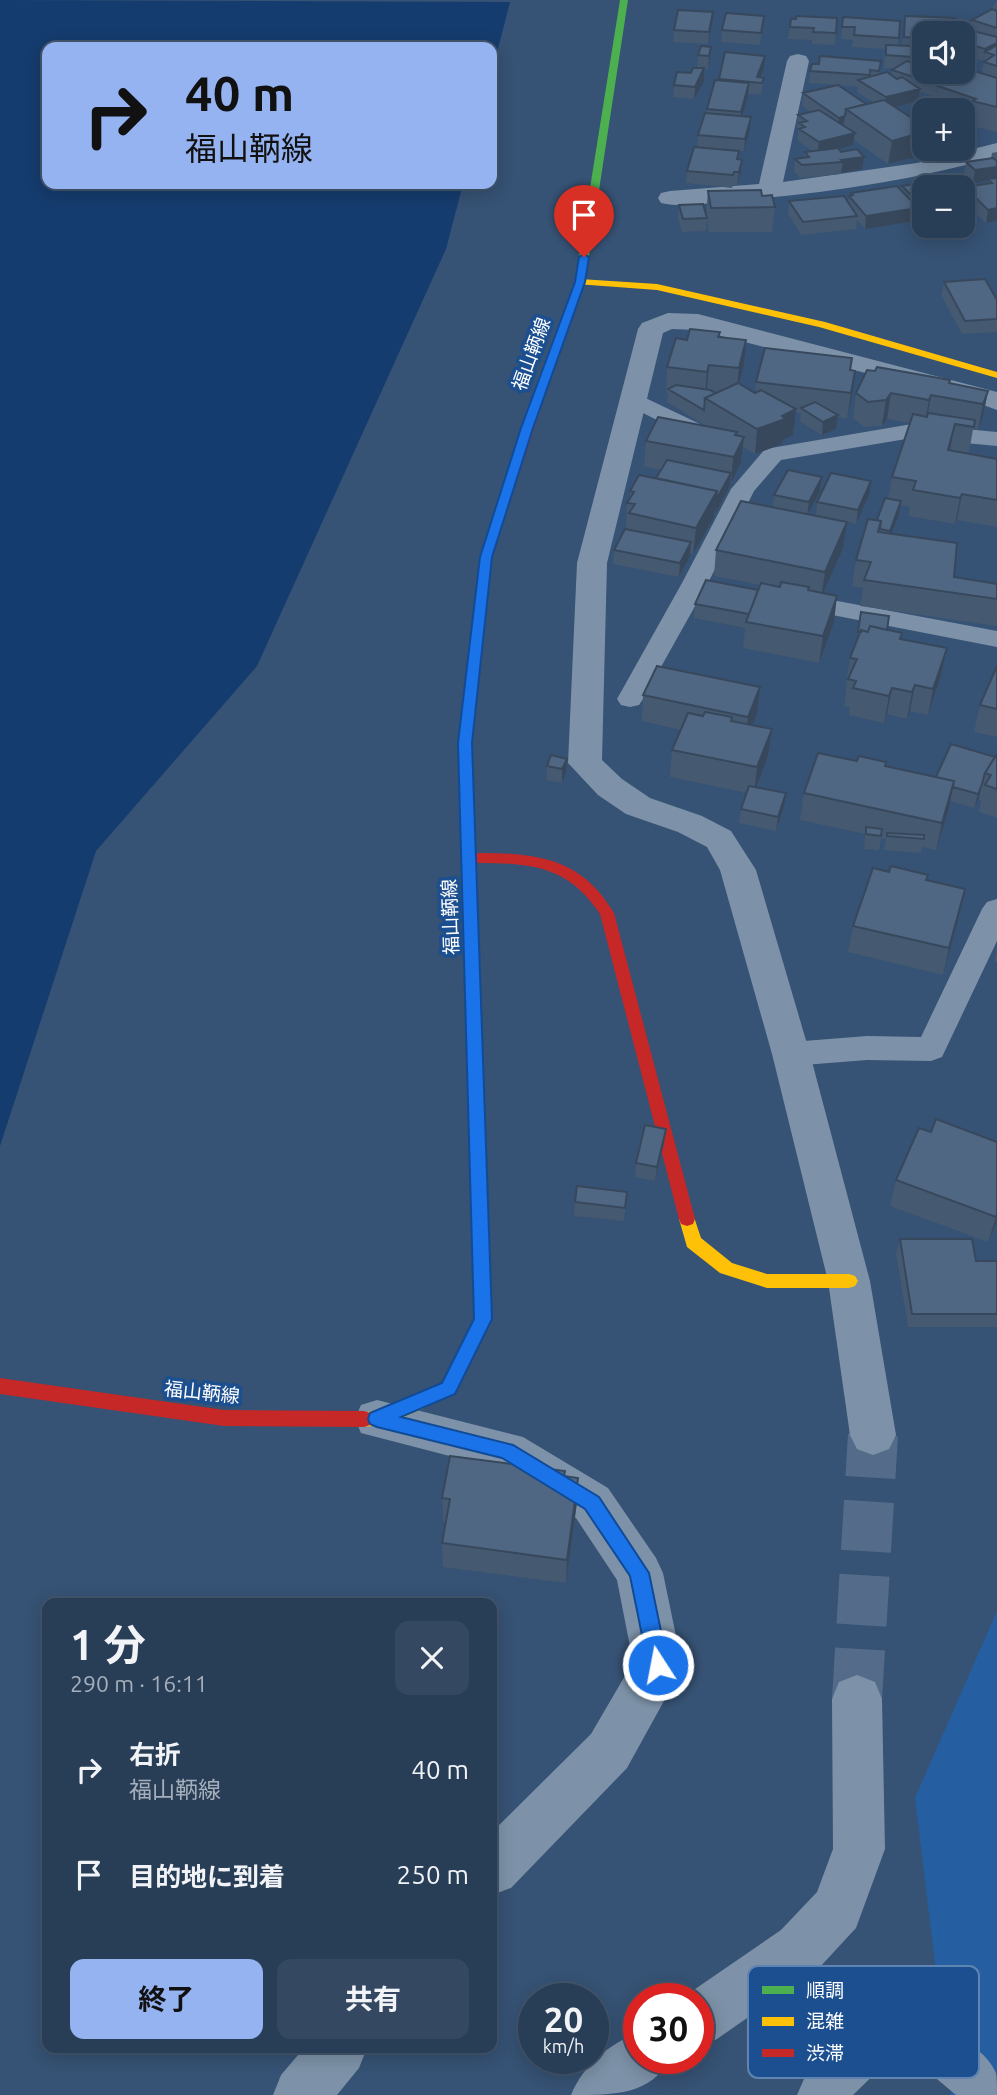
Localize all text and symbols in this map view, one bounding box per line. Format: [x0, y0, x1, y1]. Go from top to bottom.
map controls [912, 21, 975, 238]
button: sound [912, 21, 975, 84]
text: 40 m [185, 65, 294, 120]
icon: right [70, 70, 161, 161]
button: + [912, 98, 975, 161]
text: 福山鞆線 [185, 130, 313, 166]
button: − [912, 175, 975, 238]
pin [554, 185, 614, 257]
icon: arrive [565, 196, 603, 234]
street label: 福山鞆線 [508, 315, 554, 393]
street label: 福山鞆線 [438, 879, 462, 955]
street label: 福山鞆線 [163, 1377, 241, 1407]
text: 1 分 [70, 1621, 146, 1668]
button: close [395, 1621, 469, 1695]
position arrow [621, 1628, 695, 1702]
text: 290 m · 16:11 [70, 1671, 208, 1696]
text: 右折 [129, 1740, 181, 1769]
icon: right [70, 1751, 108, 1789]
text: 40 m [411, 1755, 469, 1784]
text: 福山鞆線 [129, 1777, 221, 1802]
icon: arrive [70, 1856, 108, 1894]
text: 250 m [397, 1860, 469, 1889]
text: 目的地に到着 [129, 1862, 285, 1891]
button: 終了 [70, 1959, 263, 2039]
button: 共有 [277, 1959, 469, 2039]
legend [748, 1966, 979, 2078]
text: 順調 [806, 1979, 844, 2001]
speed limit sign: 30 [623, 1983, 714, 2074]
text: 20 [544, 1999, 583, 2039]
text: 混雑 [806, 2010, 844, 2032]
text: km/h [543, 2036, 584, 2056]
text: 渋滞 [806, 2042, 844, 2064]

